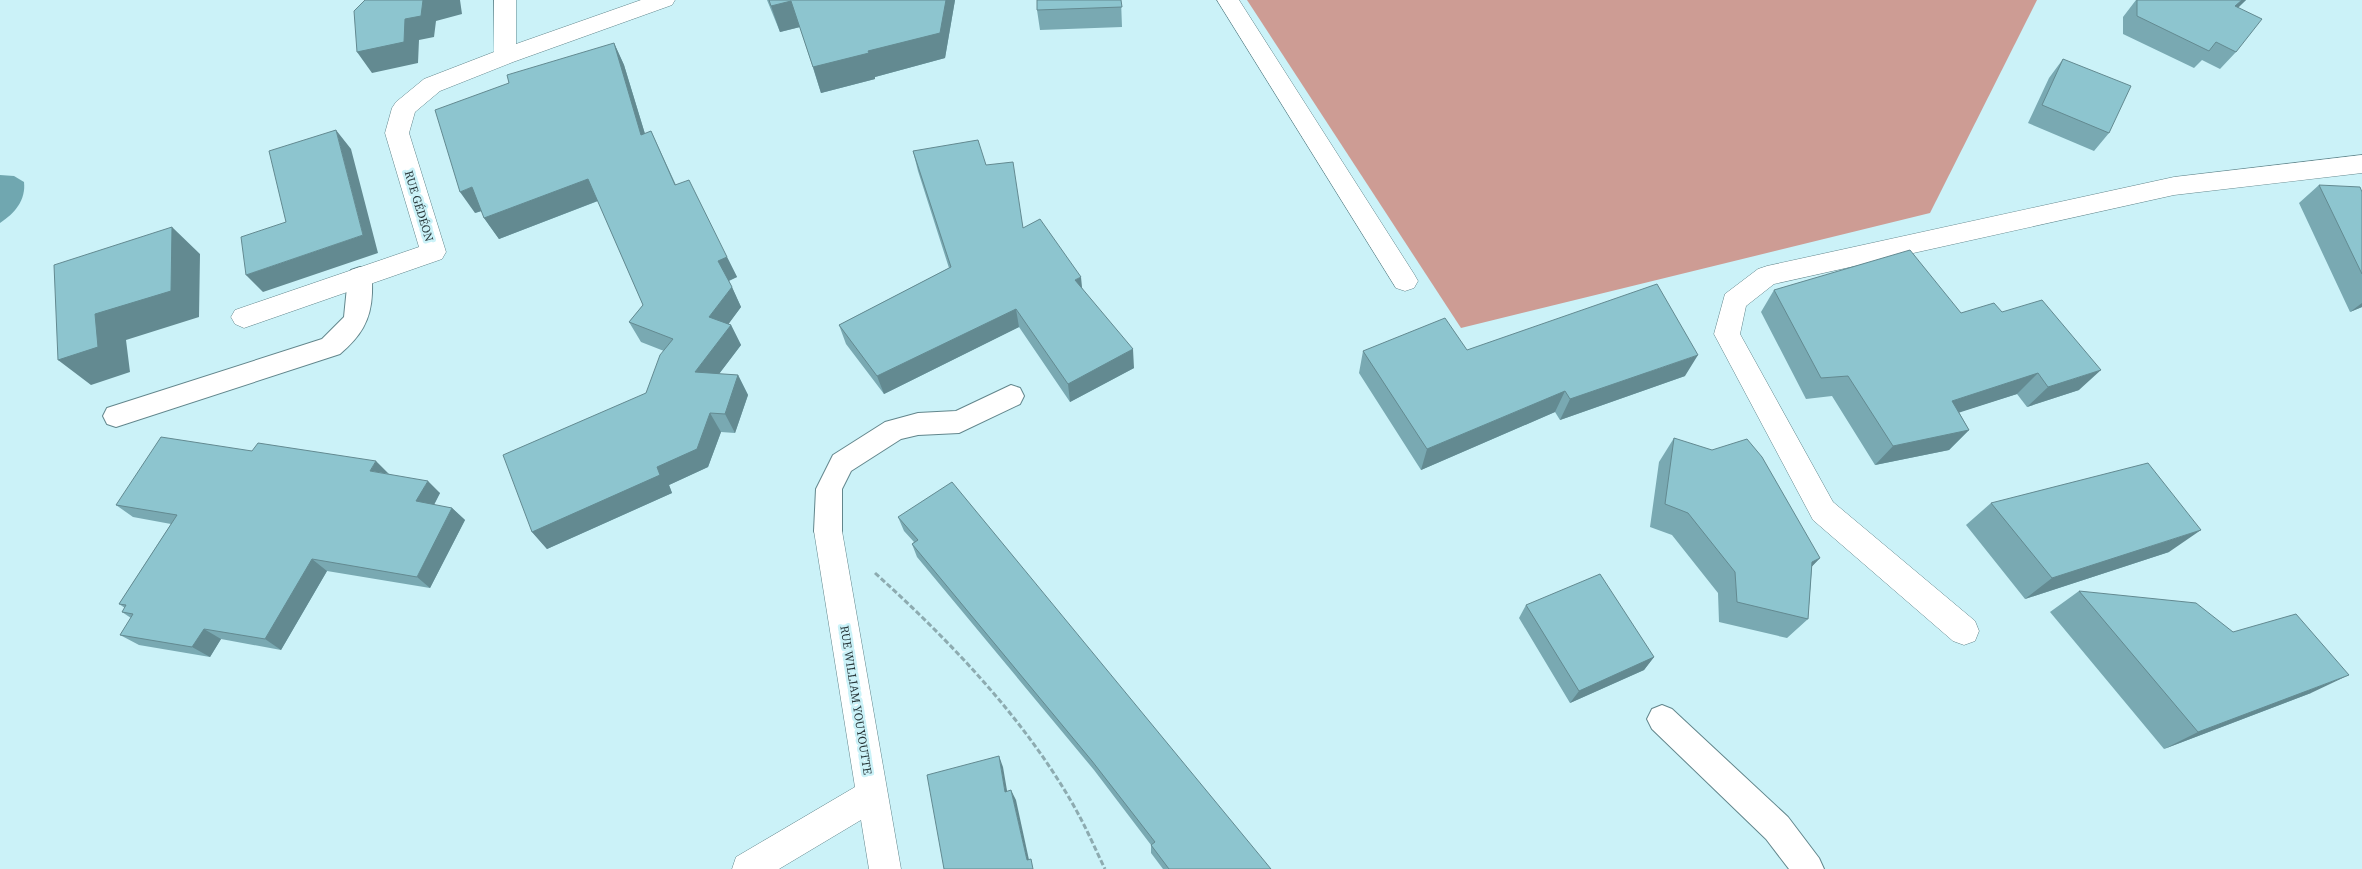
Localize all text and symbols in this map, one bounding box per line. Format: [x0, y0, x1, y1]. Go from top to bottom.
street label: RUE GÉDÉON [401, 168, 437, 244]
street label: RUE WILLIAM YOUYOUTTE [836, 624, 876, 776]

